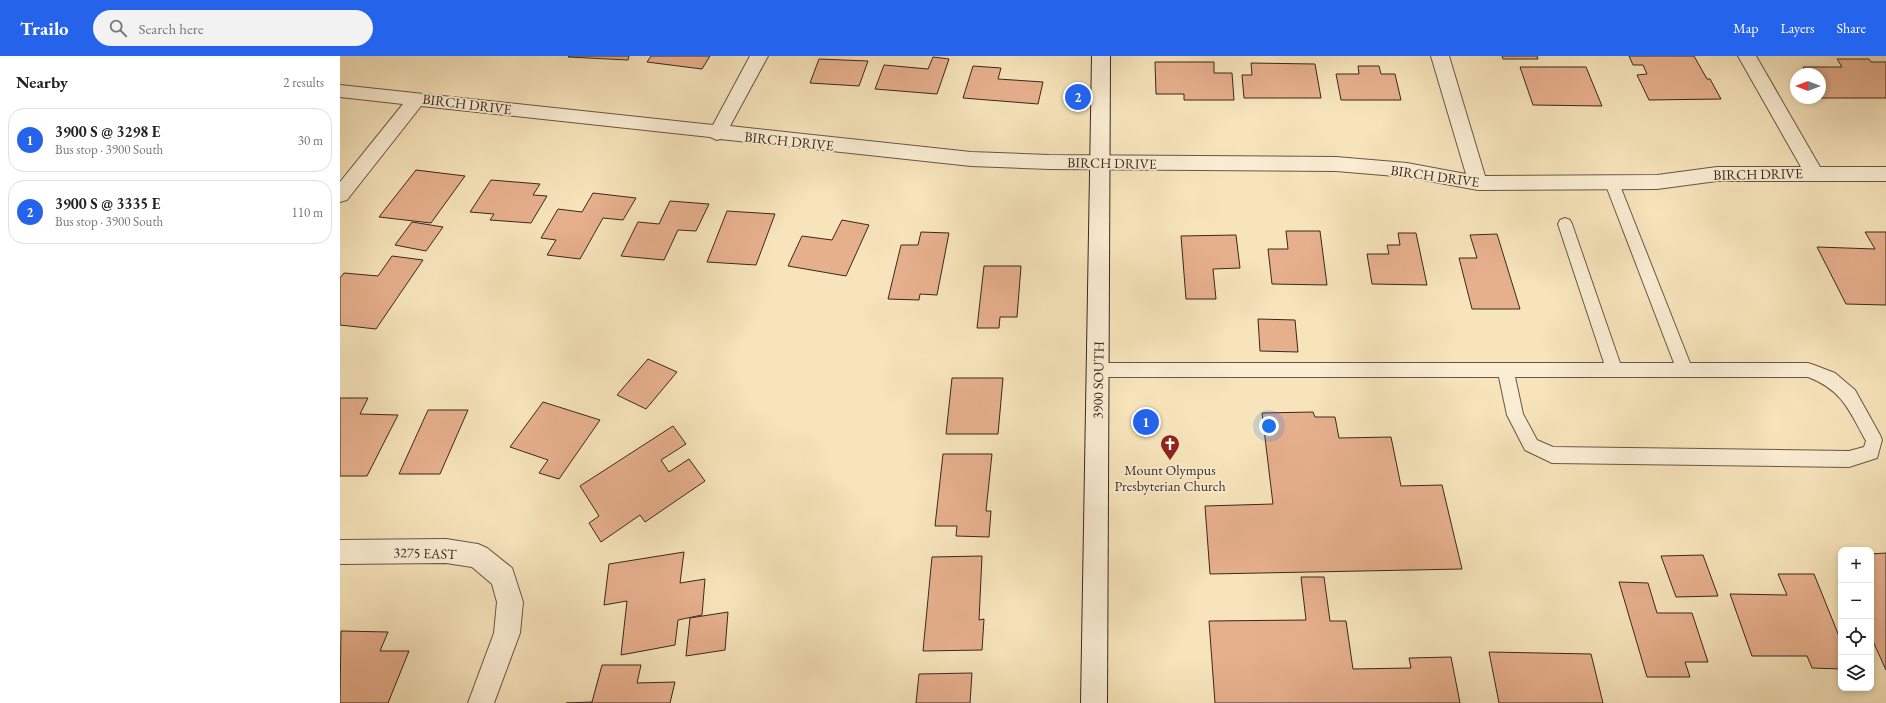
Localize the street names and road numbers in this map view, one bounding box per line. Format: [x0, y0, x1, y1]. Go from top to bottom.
street label: BIRCH DRIVE [421, 90, 513, 118]
street label: BIRCH DRIVE [743, 127, 835, 155]
street label: BIRCH DRIVE [1067, 153, 1157, 173]
street label: BIRCH DRIVE [1389, 161, 1481, 191]
street label: BIRCH DRIVE [1713, 164, 1803, 184]
street label: 3900 SOUTH [1088, 341, 1108, 419]
street label: 3275 EAST [393, 543, 457, 563]

